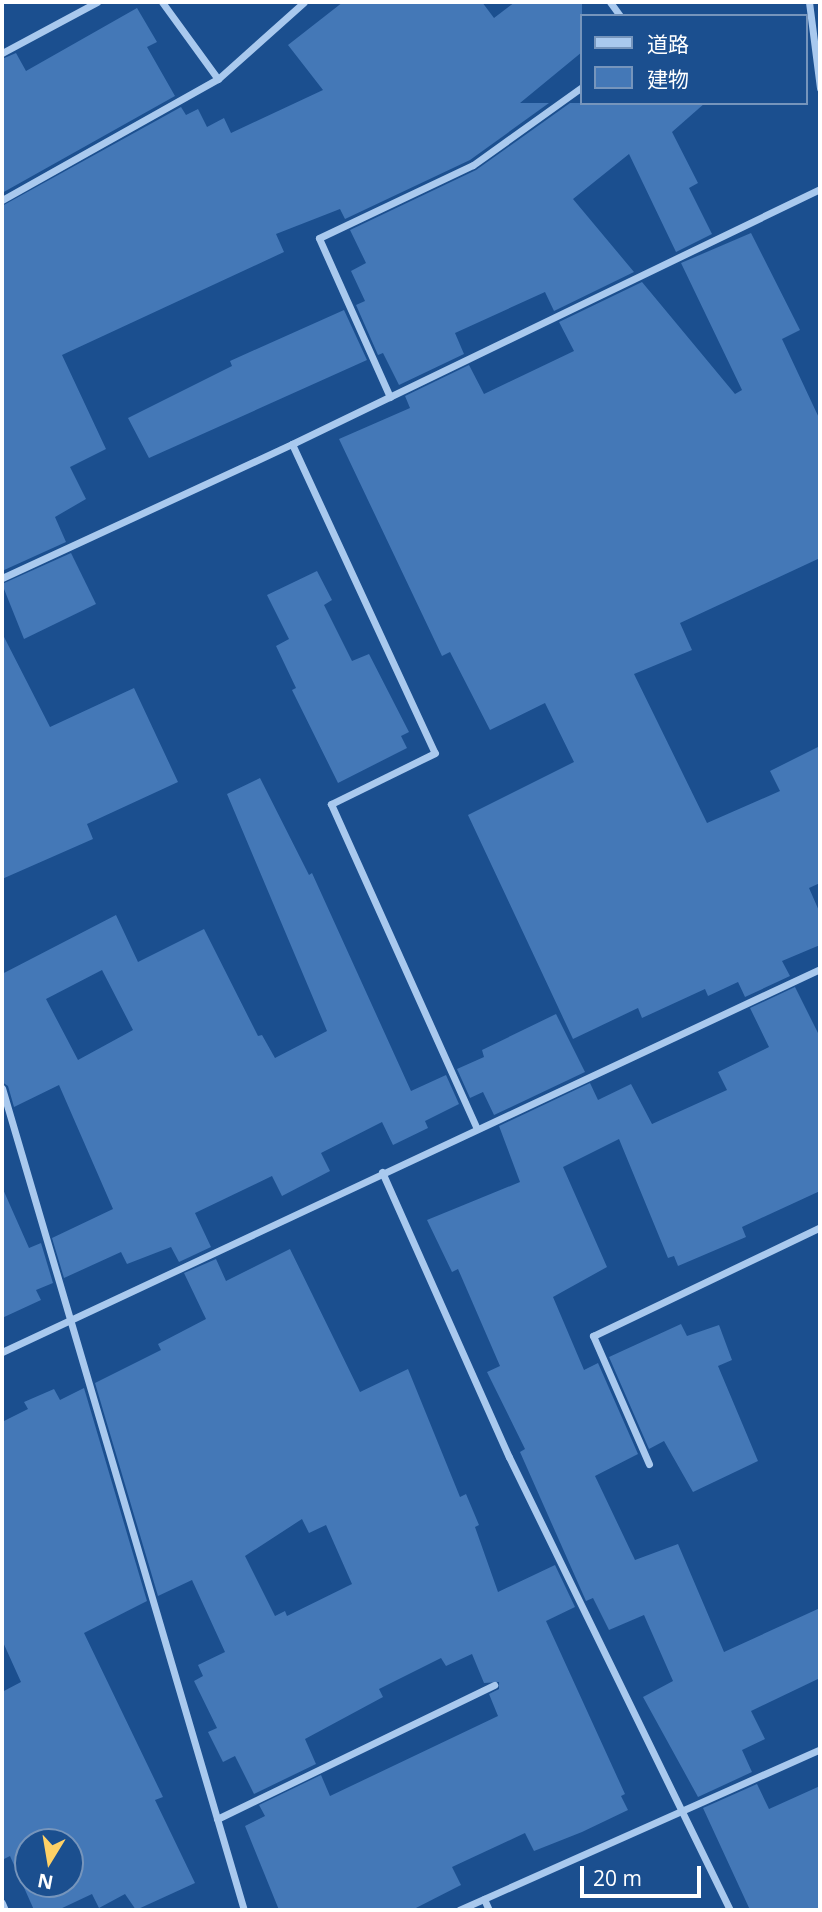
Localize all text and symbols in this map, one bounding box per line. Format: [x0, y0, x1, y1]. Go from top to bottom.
legend [580, 14, 808, 105]
text: 道路 [647, 30, 689, 58]
text: 建物 [647, 65, 689, 93]
north arrow [14, 1828, 84, 1898]
scale bar [584, 1853, 705, 1897]
text: 20 m [593, 1864, 642, 1892]
text: N [35, 1867, 55, 1896]

